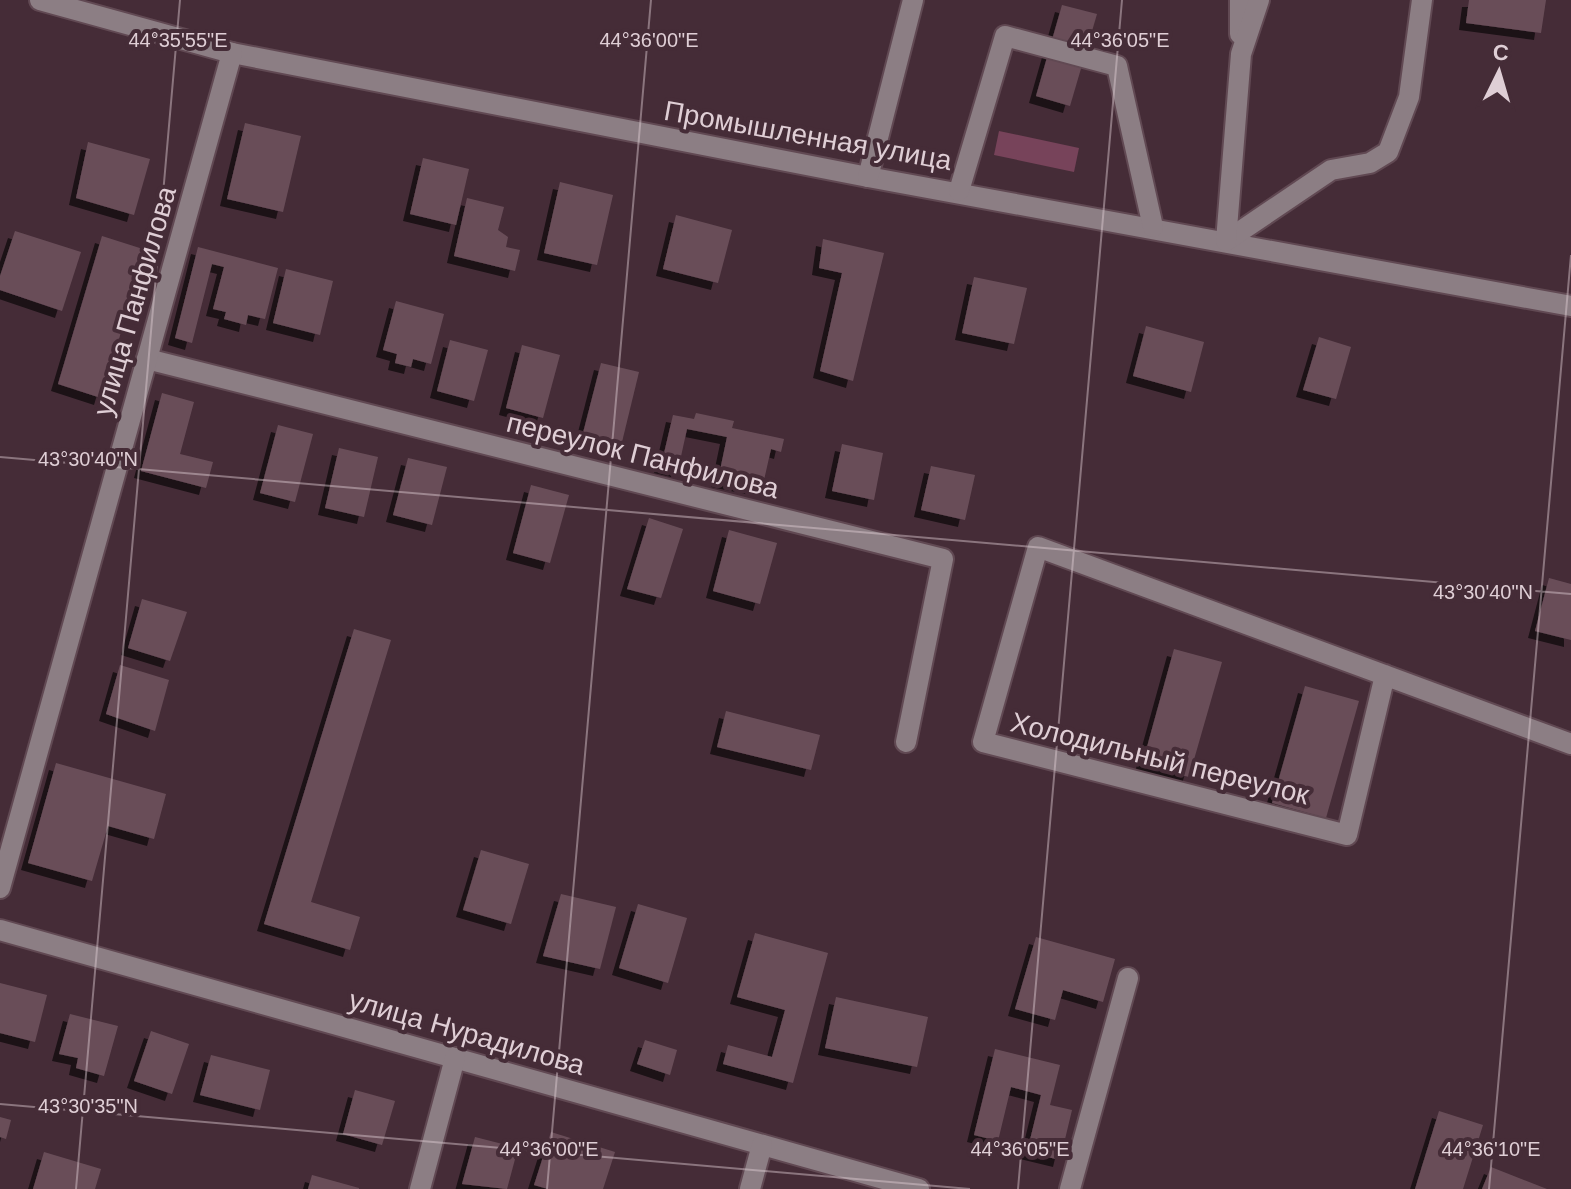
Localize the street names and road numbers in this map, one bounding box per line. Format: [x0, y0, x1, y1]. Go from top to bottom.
street label: Промышленная улица [662, 95, 955, 176]
street label: улица Панфилова [87, 183, 182, 419]
street label: переулок Панфилова [504, 407, 783, 504]
street label: Холодильный переулок [1008, 706, 1313, 811]
street label: улица Нурадилова [345, 984, 589, 1081]

